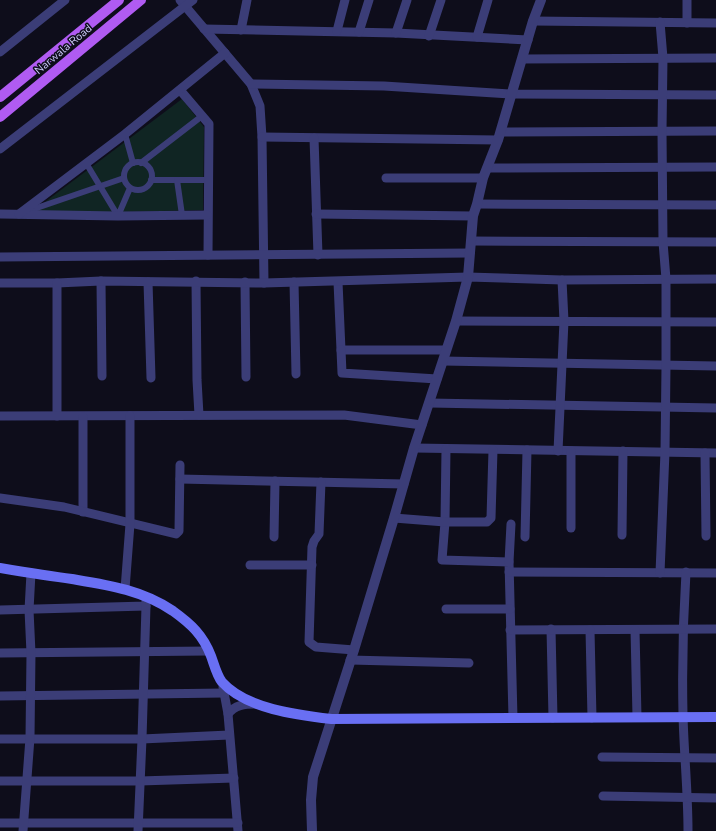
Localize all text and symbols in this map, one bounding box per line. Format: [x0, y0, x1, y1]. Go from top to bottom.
street label: Narwala Road [31, 21, 95, 78]

